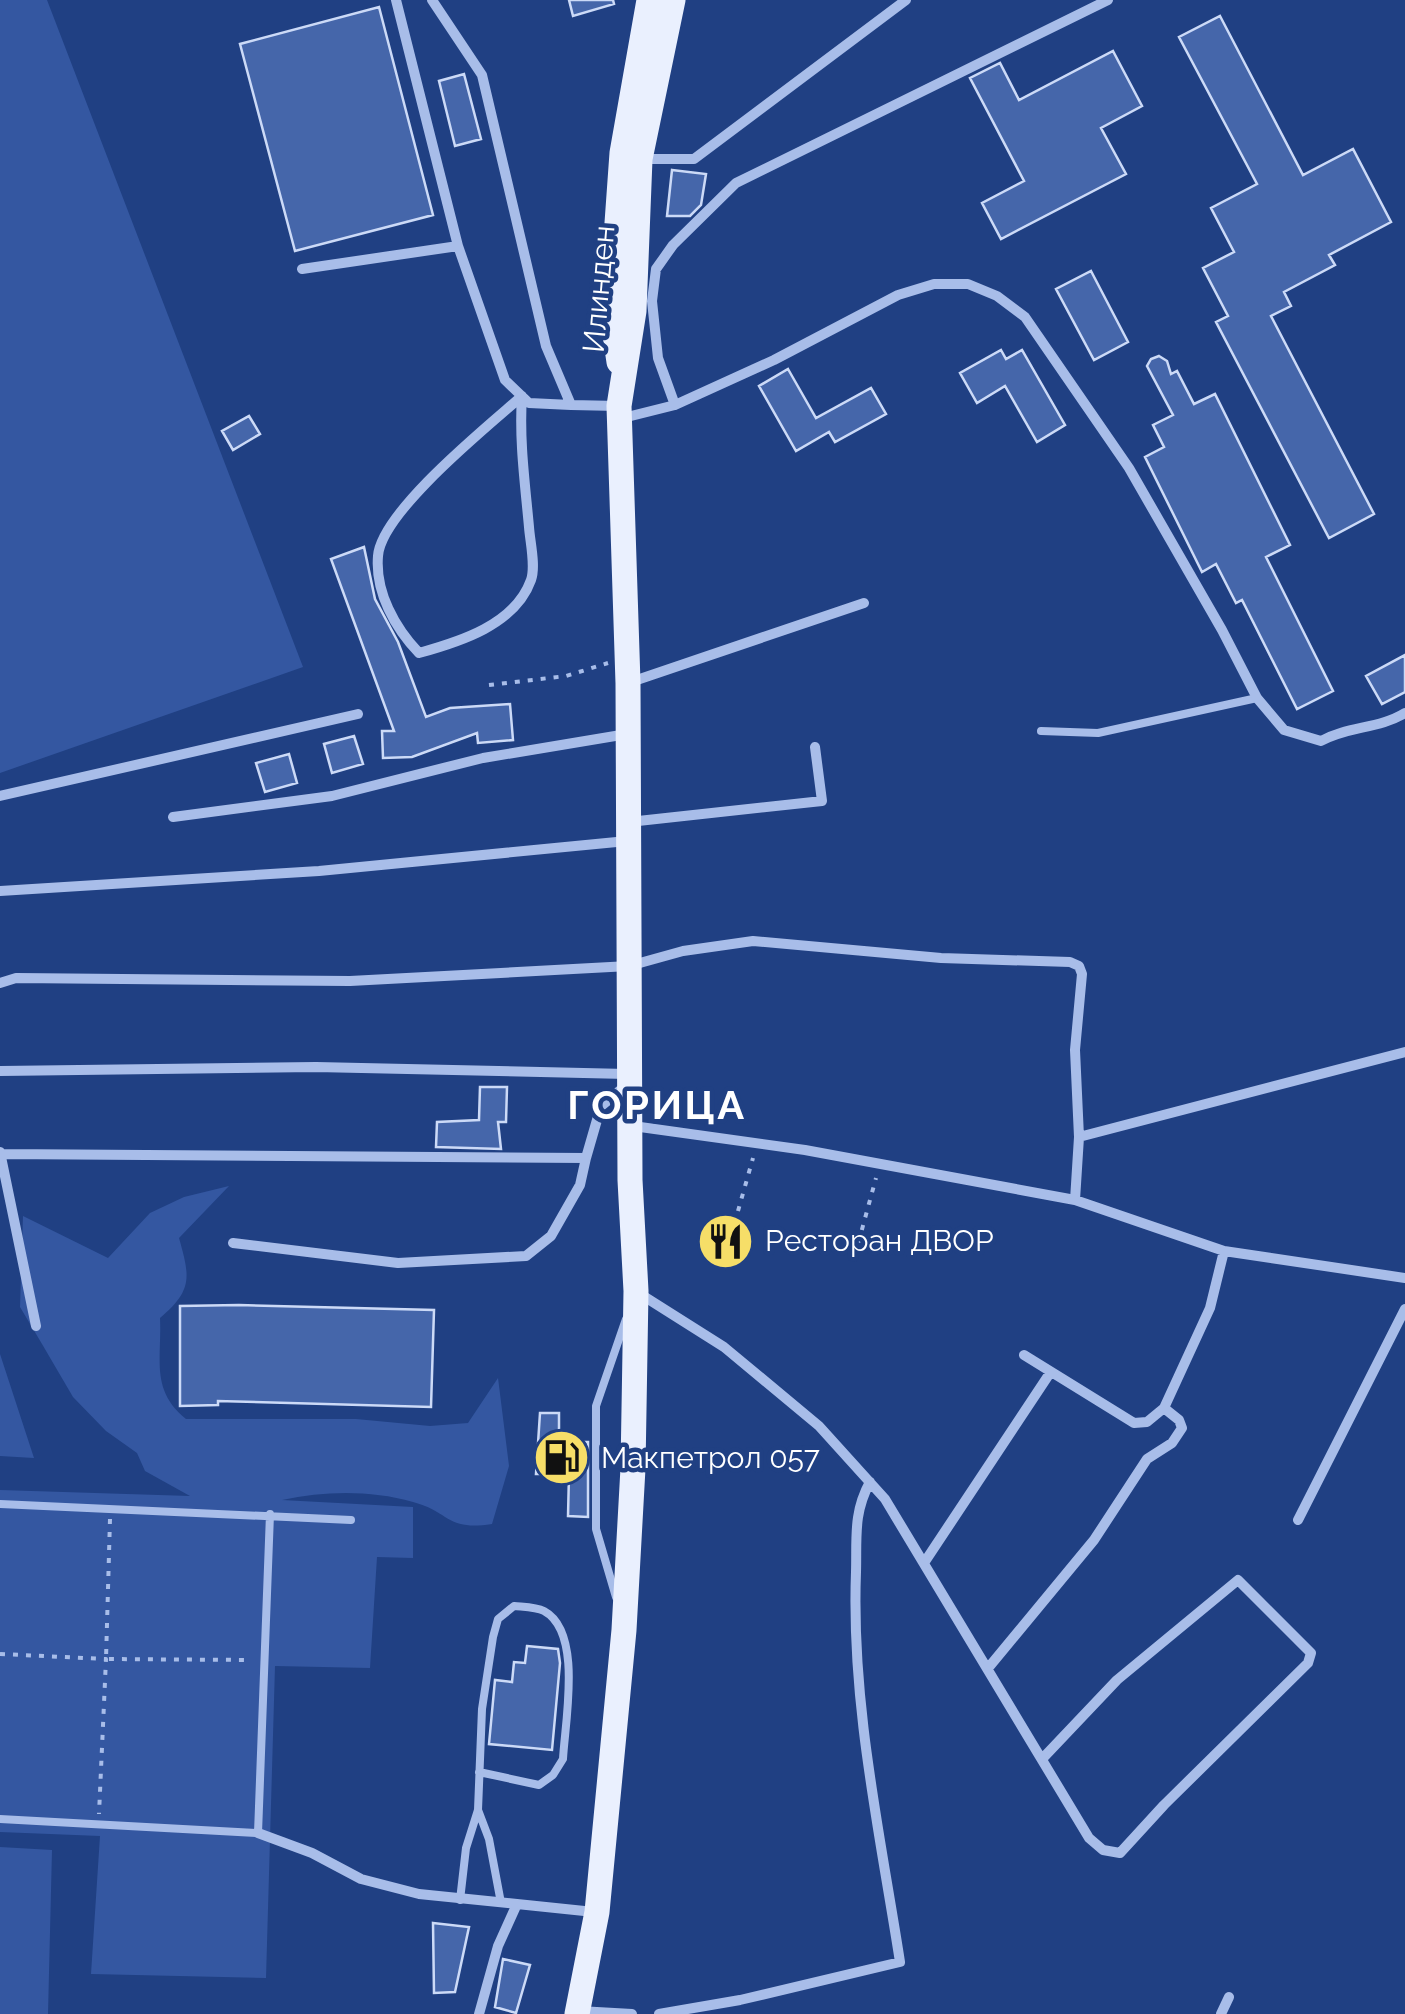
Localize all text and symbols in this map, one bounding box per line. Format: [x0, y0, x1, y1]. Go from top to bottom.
street label: Илинден [576, 224, 621, 354]
district label: ГОРИЦА [567, 1081, 747, 1128]
restaurant icon: Ресторан ДВОР [696, 1211, 756, 1271]
place label: Ресторан ДВОР [765, 1223, 994, 1258]
fuel station icon: Макпетрол 057 [532, 1428, 592, 1488]
place label: Макпетрол 057 [601, 1440, 820, 1475]

